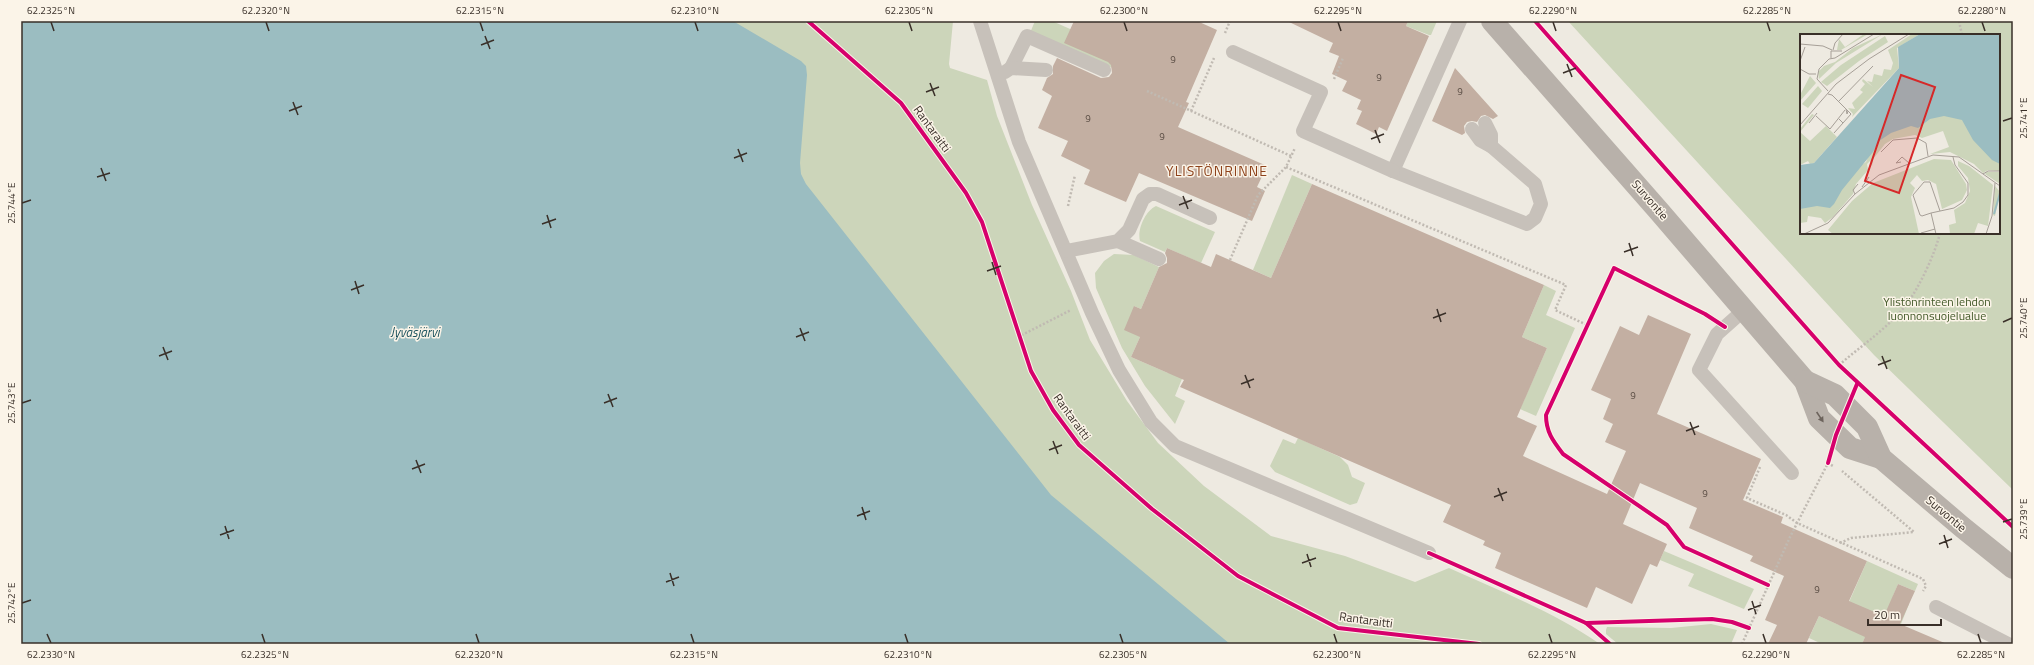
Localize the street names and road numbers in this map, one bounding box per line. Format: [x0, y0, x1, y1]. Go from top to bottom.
street label: Rantaraitti [909, 101, 956, 156]
street label: Survontie [1627, 175, 1673, 224]
street label: Rantaraitti [1049, 389, 1096, 444]
street label: Survontie [1922, 491, 1971, 536]
street label: Rantaraitti [1338, 606, 1394, 633]

